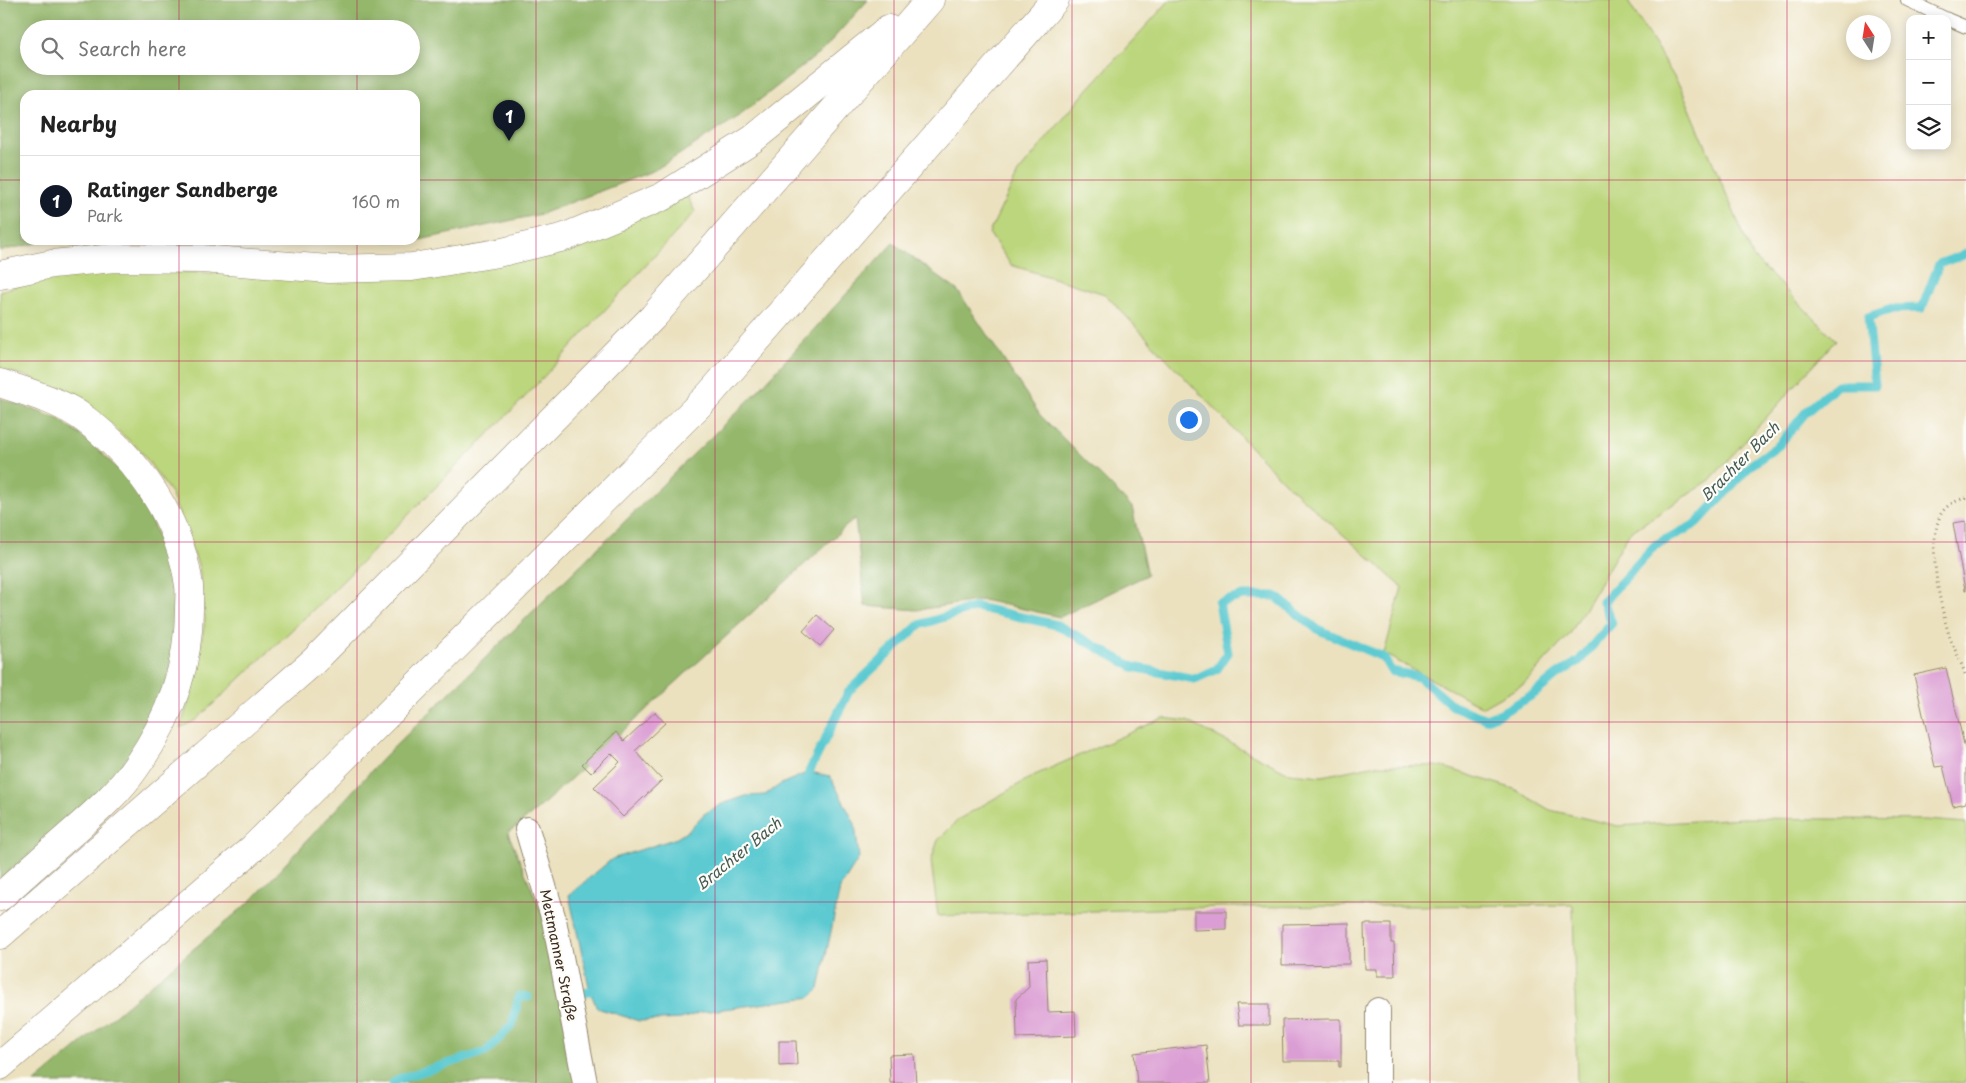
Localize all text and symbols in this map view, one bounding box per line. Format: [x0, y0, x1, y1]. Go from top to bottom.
north arrow [1846, 15, 1891, 60]
map controls [1906, 15, 1951, 150]
button: + [1906, 15, 1951, 60]
search box [20, 20, 420, 75]
icon: search [38, 34, 66, 62]
text: Search here [78, 34, 187, 62]
button: − [1906, 60, 1951, 105]
pin: 1 [493, 100, 525, 141]
button: layers [1906, 105, 1951, 150]
text: Nearby [40, 107, 117, 139]
text: Ratinger Sandberge [87, 175, 278, 203]
text: 1 [52, 189, 60, 213]
text: 160 m [352, 189, 400, 213]
text: Park [87, 203, 123, 227]
your location [1176, 407, 1202, 433]
water label: Brachter Bach [1694, 416, 1784, 506]
water label: Brachter Bach [690, 811, 786, 895]
street label: Mettmanner Straße [535, 887, 583, 1023]

